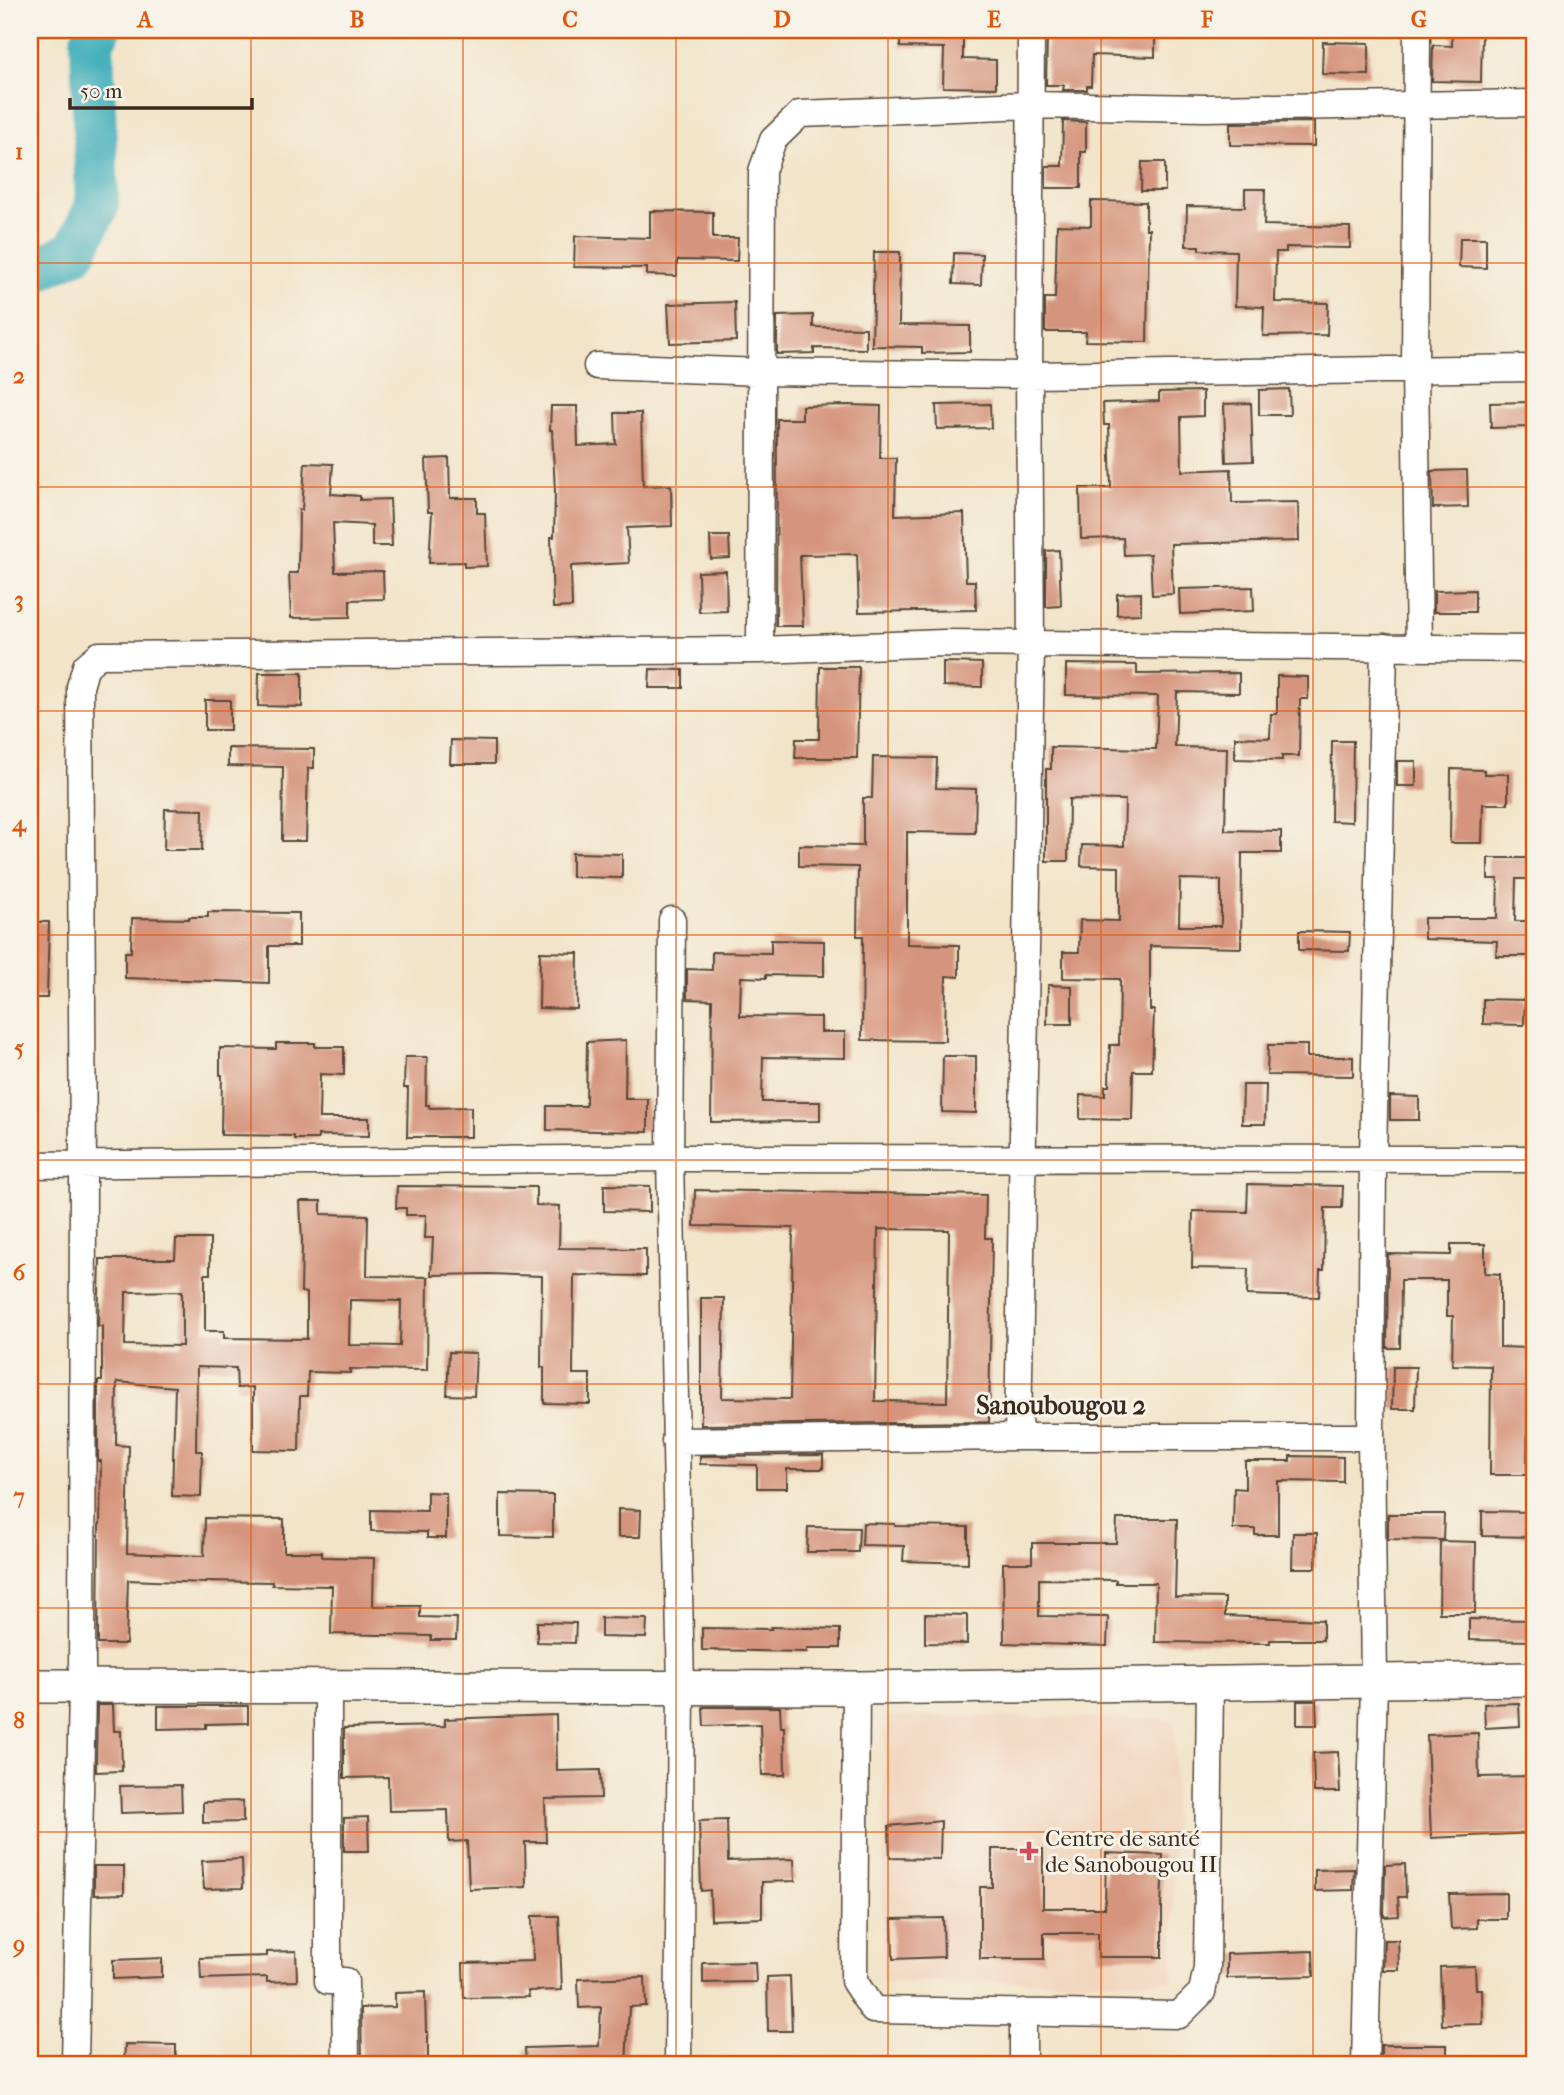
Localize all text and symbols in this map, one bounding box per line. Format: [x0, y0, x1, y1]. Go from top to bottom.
text: A [136, 6, 154, 33]
text: B [350, 6, 365, 33]
text: C [562, 6, 578, 33]
text: D [773, 6, 791, 33]
text: E [987, 6, 1001, 33]
text: F [1200, 6, 1214, 33]
text: G [1411, 6, 1427, 33]
scale bar [70, 66, 252, 110]
text: 50 m [80, 79, 123, 103]
text: 1 [15, 138, 23, 165]
text: 2 [13, 362, 25, 389]
text: 3 [14, 586, 24, 613]
text: 4 [11, 810, 27, 837]
text: 5 [14, 1034, 24, 1061]
text: 6 [13, 1259, 26, 1286]
district label: Sanoubougou 2 [976, 1390, 1146, 1421]
text: 7 [12, 1483, 25, 1510]
text: 8 [13, 1707, 25, 1734]
place label: Centre de santé de Sanobougou II [1045, 1825, 1217, 1878]
marker: Centre de santé de Sanobougou II [1019, 1841, 1039, 1861]
text: 9 [12, 1931, 25, 1958]

